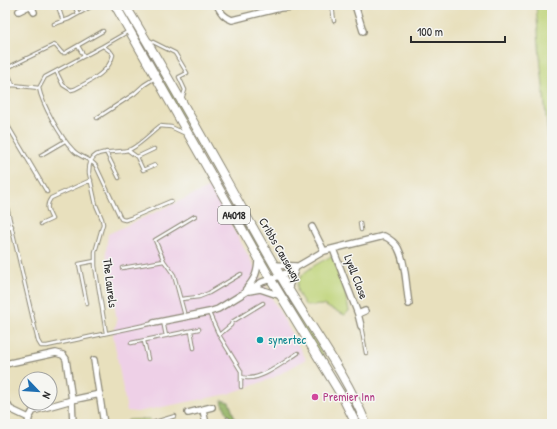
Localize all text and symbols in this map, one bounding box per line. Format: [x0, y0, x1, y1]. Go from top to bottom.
scale bar [411, 18, 505, 44]
text: 100 m [417, 23, 443, 40]
road number: A4018 [218, 206, 250, 224]
street label: Cribbs Causeway [255, 214, 306, 285]
street label: Lyell Close [340, 252, 373, 302]
street label: The Laurels [99, 257, 122, 309]
place label: synertec [268, 331, 306, 348]
marker: synertec [255, 335, 265, 345]
north arrow [18, 371, 58, 411]
place label: Premier Inn [323, 388, 375, 405]
text: N [39, 390, 55, 401]
marker: Premier Inn [310, 392, 320, 402]

